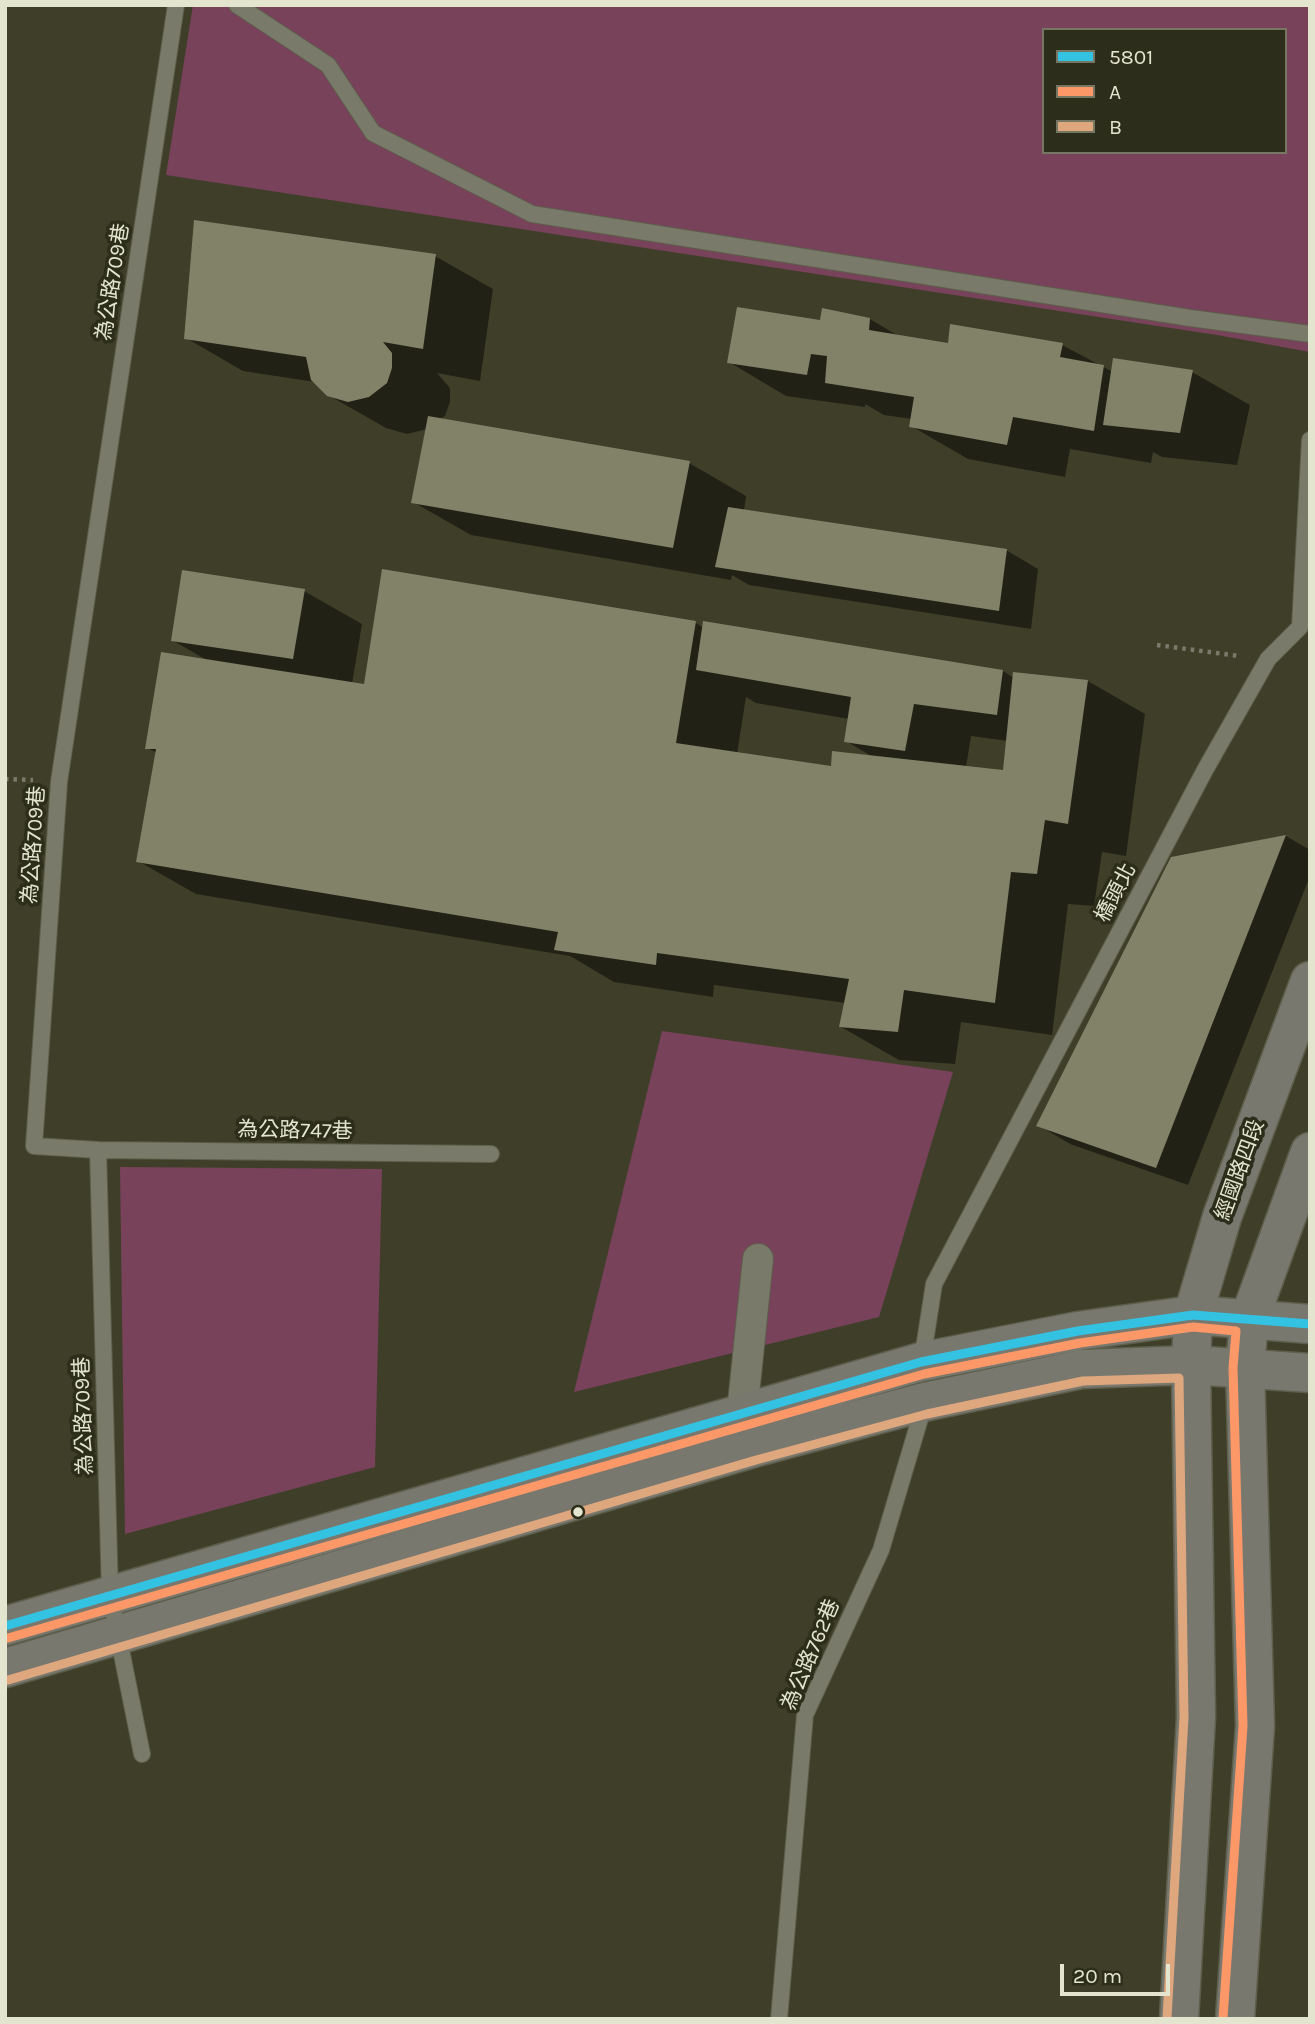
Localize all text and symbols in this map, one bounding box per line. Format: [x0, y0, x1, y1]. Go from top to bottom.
legend [1042, 28, 1287, 154]
text: 5801 [1109, 45, 1153, 69]
text: A [1109, 80, 1121, 104]
text: B [1109, 115, 1122, 139]
street label: 為公路709巷 [91, 222, 135, 342]
street label: 為公路709巷 [17, 785, 51, 905]
street label: 橋頭北 [1090, 859, 1142, 927]
street label: 經國路四段 [1210, 1116, 1270, 1224]
street label: 為公路747巷 [237, 1117, 353, 1145]
street label: 為公路709巷 [69, 1356, 99, 1476]
unlabelled marker [571, 1505, 585, 1519]
street label: 為公路762巷 [776, 1596, 846, 1714]
scale bar [1063, 1951, 1173, 1995]
text: 20 m [1073, 1964, 1122, 1988]

